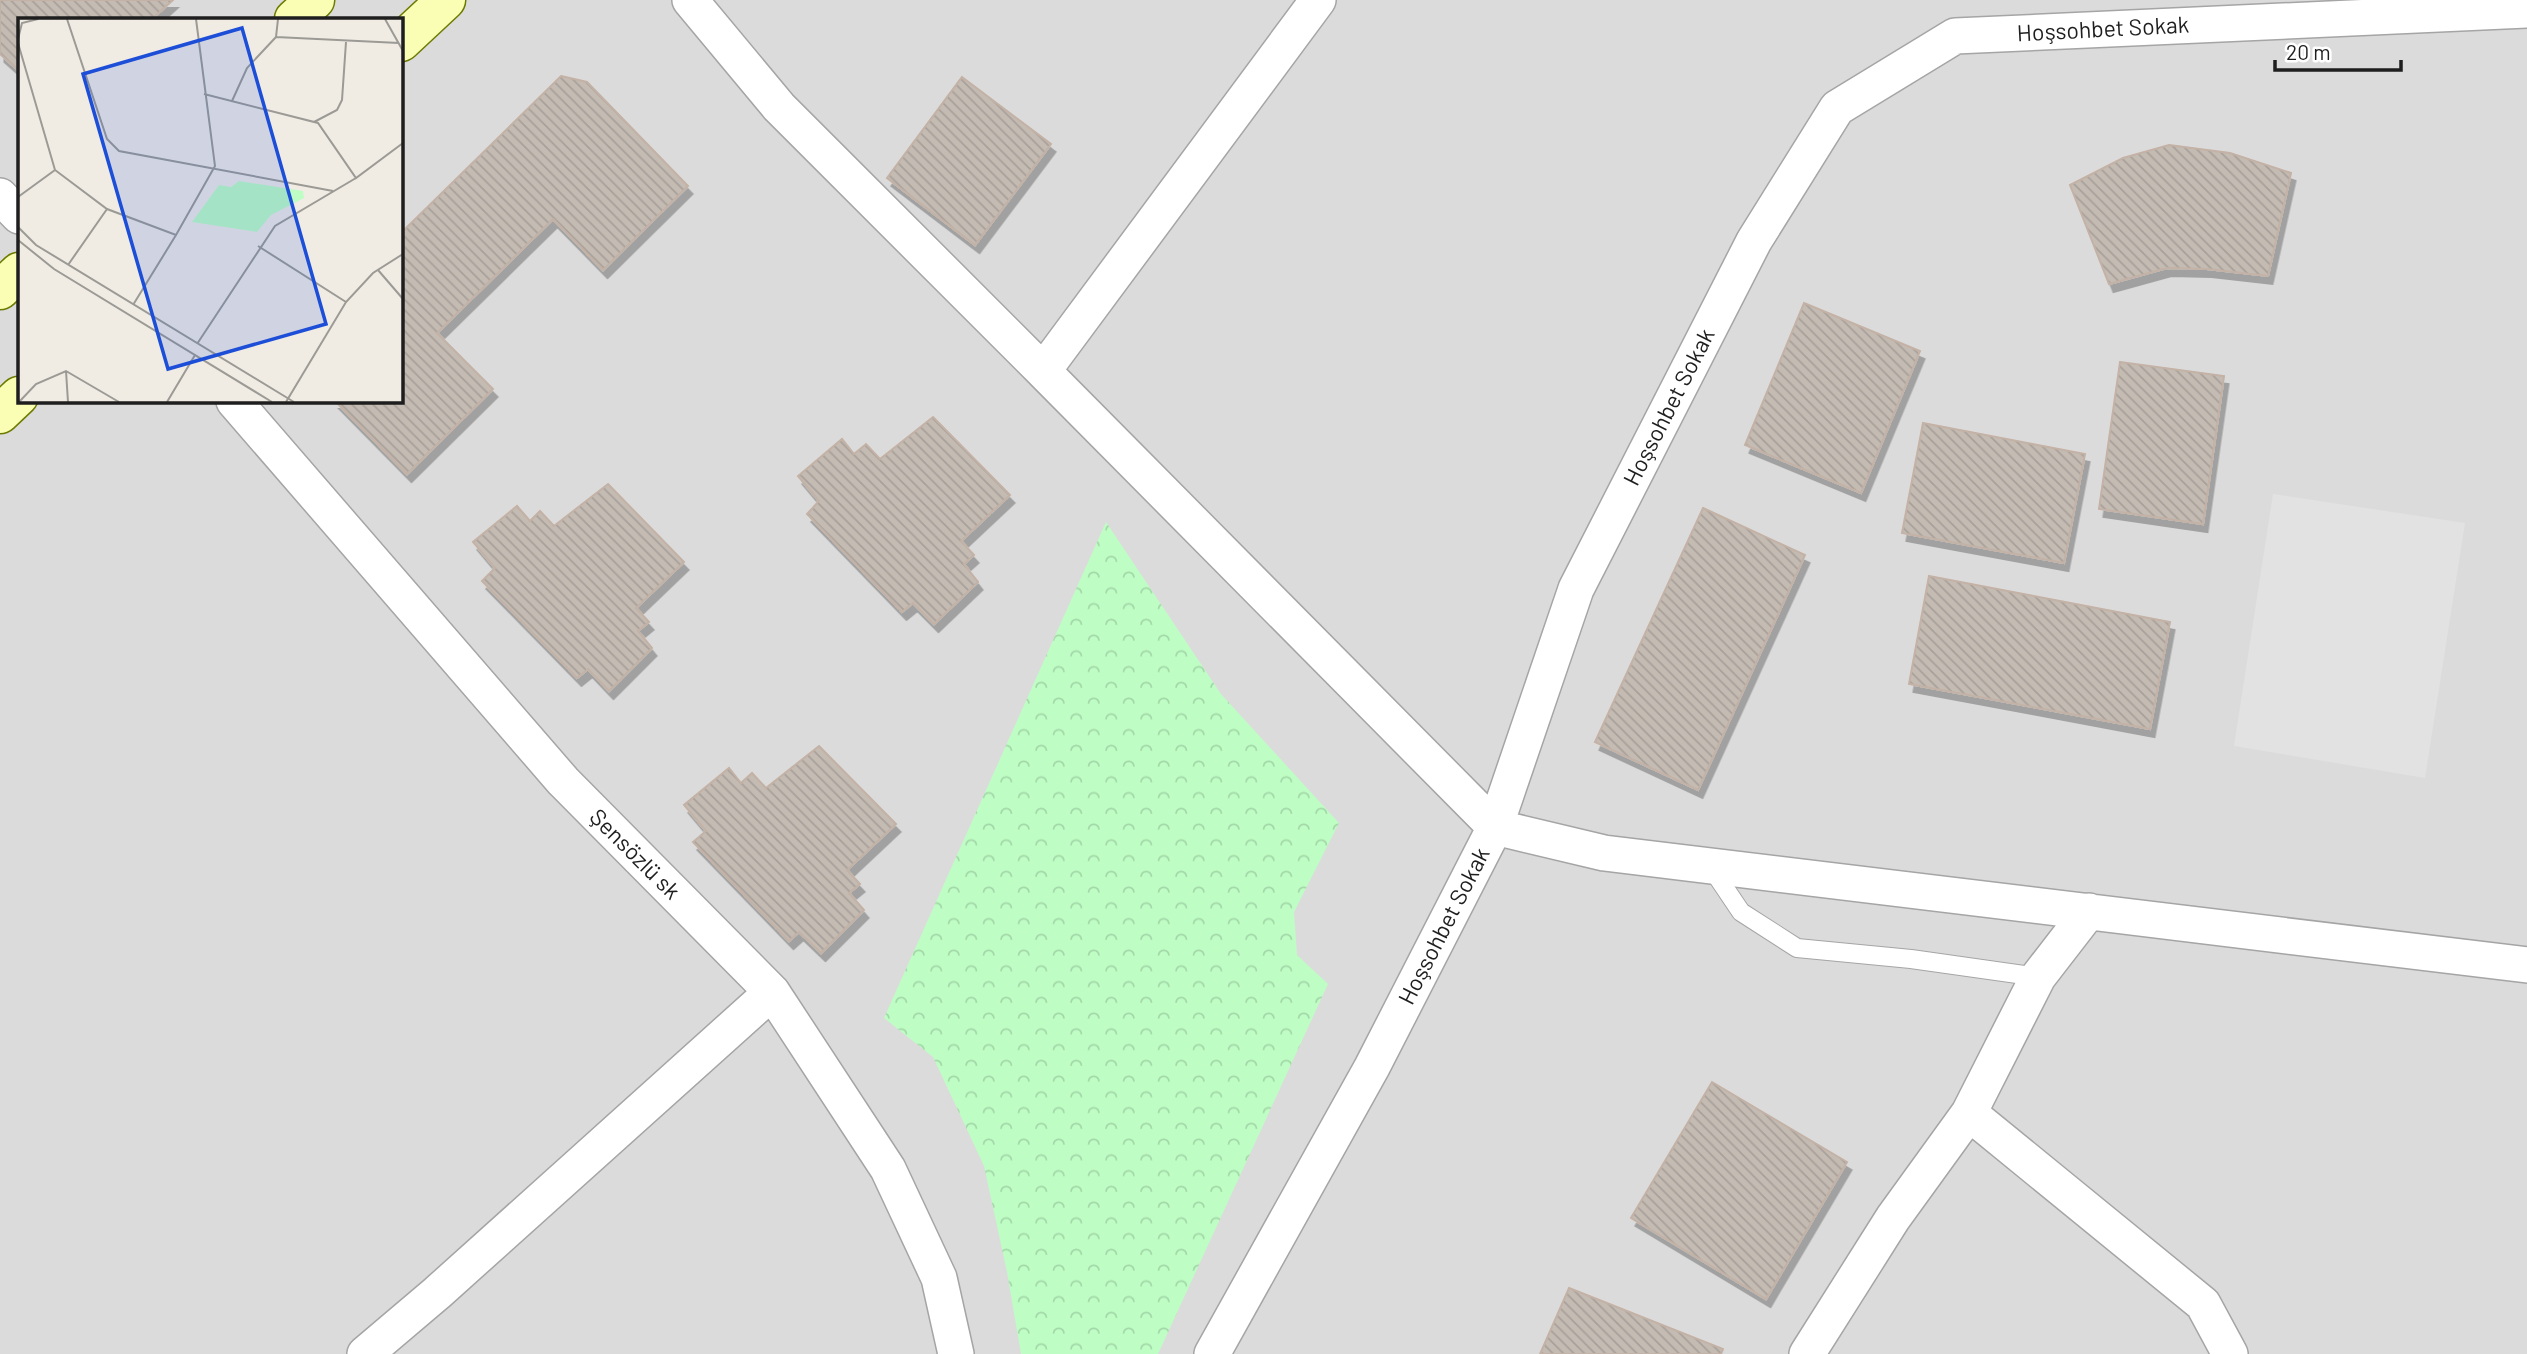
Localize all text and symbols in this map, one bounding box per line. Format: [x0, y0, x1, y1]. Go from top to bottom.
street label: Hoşsohbet Sokak [2016, 10, 2190, 46]
inset map [18, 18, 402, 402]
scale bar [2275, 28, 2401, 72]
text: 20 m [2286, 39, 2331, 64]
street label: Hoşsohbet Sokak [1617, 323, 1720, 490]
street label: Şensözlü sk [585, 802, 687, 904]
street label: Hoşsohbet Sokak [1392, 842, 1495, 1009]

